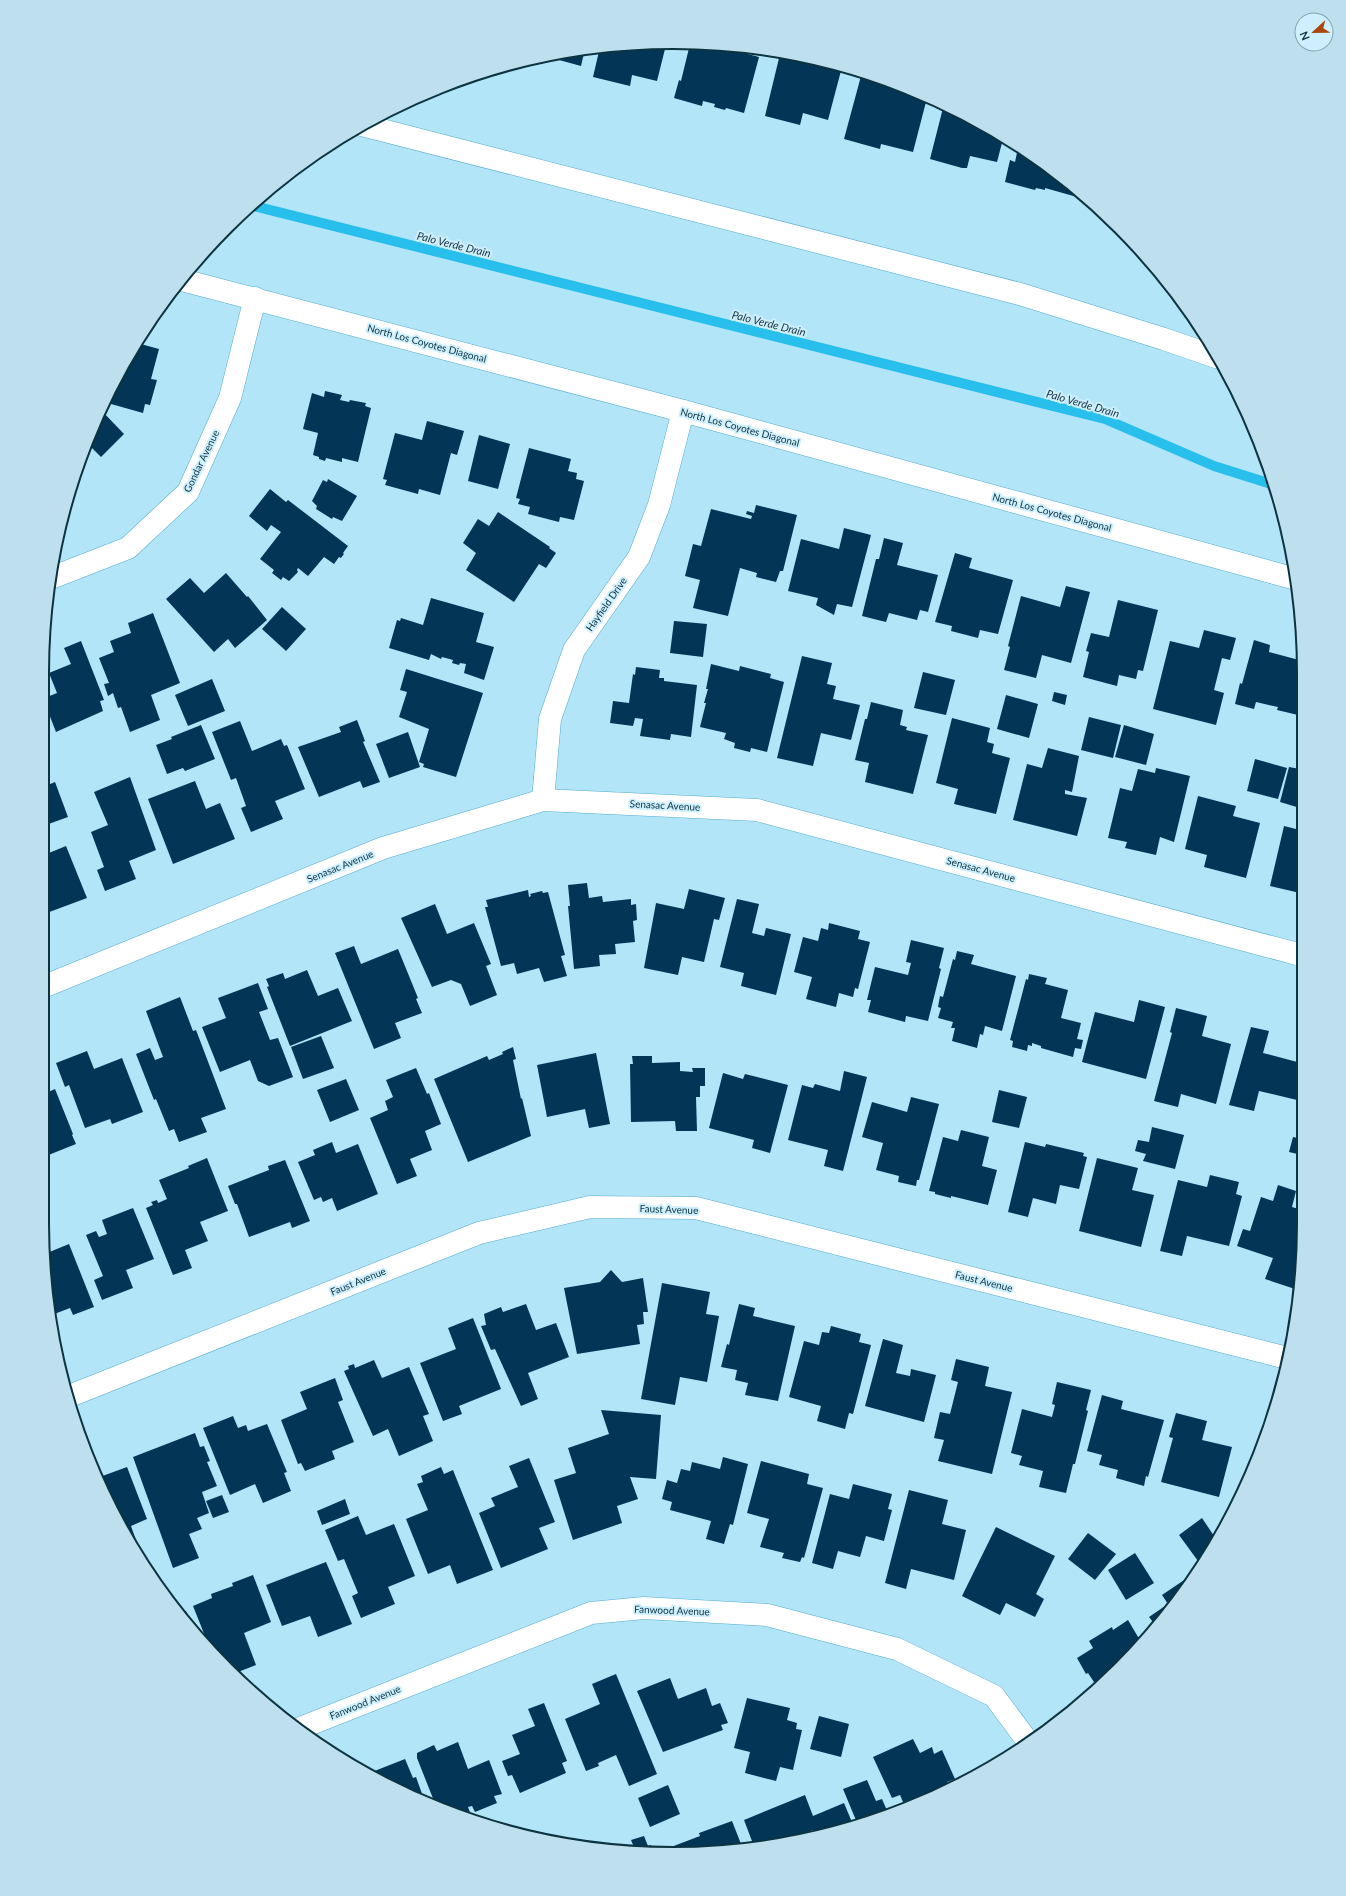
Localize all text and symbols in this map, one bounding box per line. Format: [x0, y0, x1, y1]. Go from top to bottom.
north arrow [1294, 12, 1334, 52]
text: N [1297, 30, 1312, 42]
water label: Palo Verde Drain [416, 229, 492, 259]
water label: Palo Verde Drain [731, 308, 807, 338]
street label: North Los Coyotes Diagonal [366, 321, 488, 365]
water label: Palo Verde Drain [1045, 386, 1121, 420]
street label: North Los Coyotes Diagonal [679, 405, 801, 449]
street label: Gondar Avenue [181, 428, 221, 494]
street label: North Los Coyotes Diagonal [991, 490, 1113, 534]
street label: Hayfield Drive [583, 575, 629, 633]
street label: Senasac Avenue [629, 797, 701, 813]
street label: Senasac Avenue [305, 847, 375, 885]
street label: Senasac Avenue [945, 854, 1017, 884]
street label: Faust Avenue [639, 1202, 699, 1216]
street label: Faust Avenue [329, 1264, 387, 1298]
street label: Faust Avenue [954, 1268, 1014, 1294]
street label: Fanwood Avenue [634, 1603, 710, 1617]
street label: Fanwood Avenue [328, 1682, 402, 1722]

